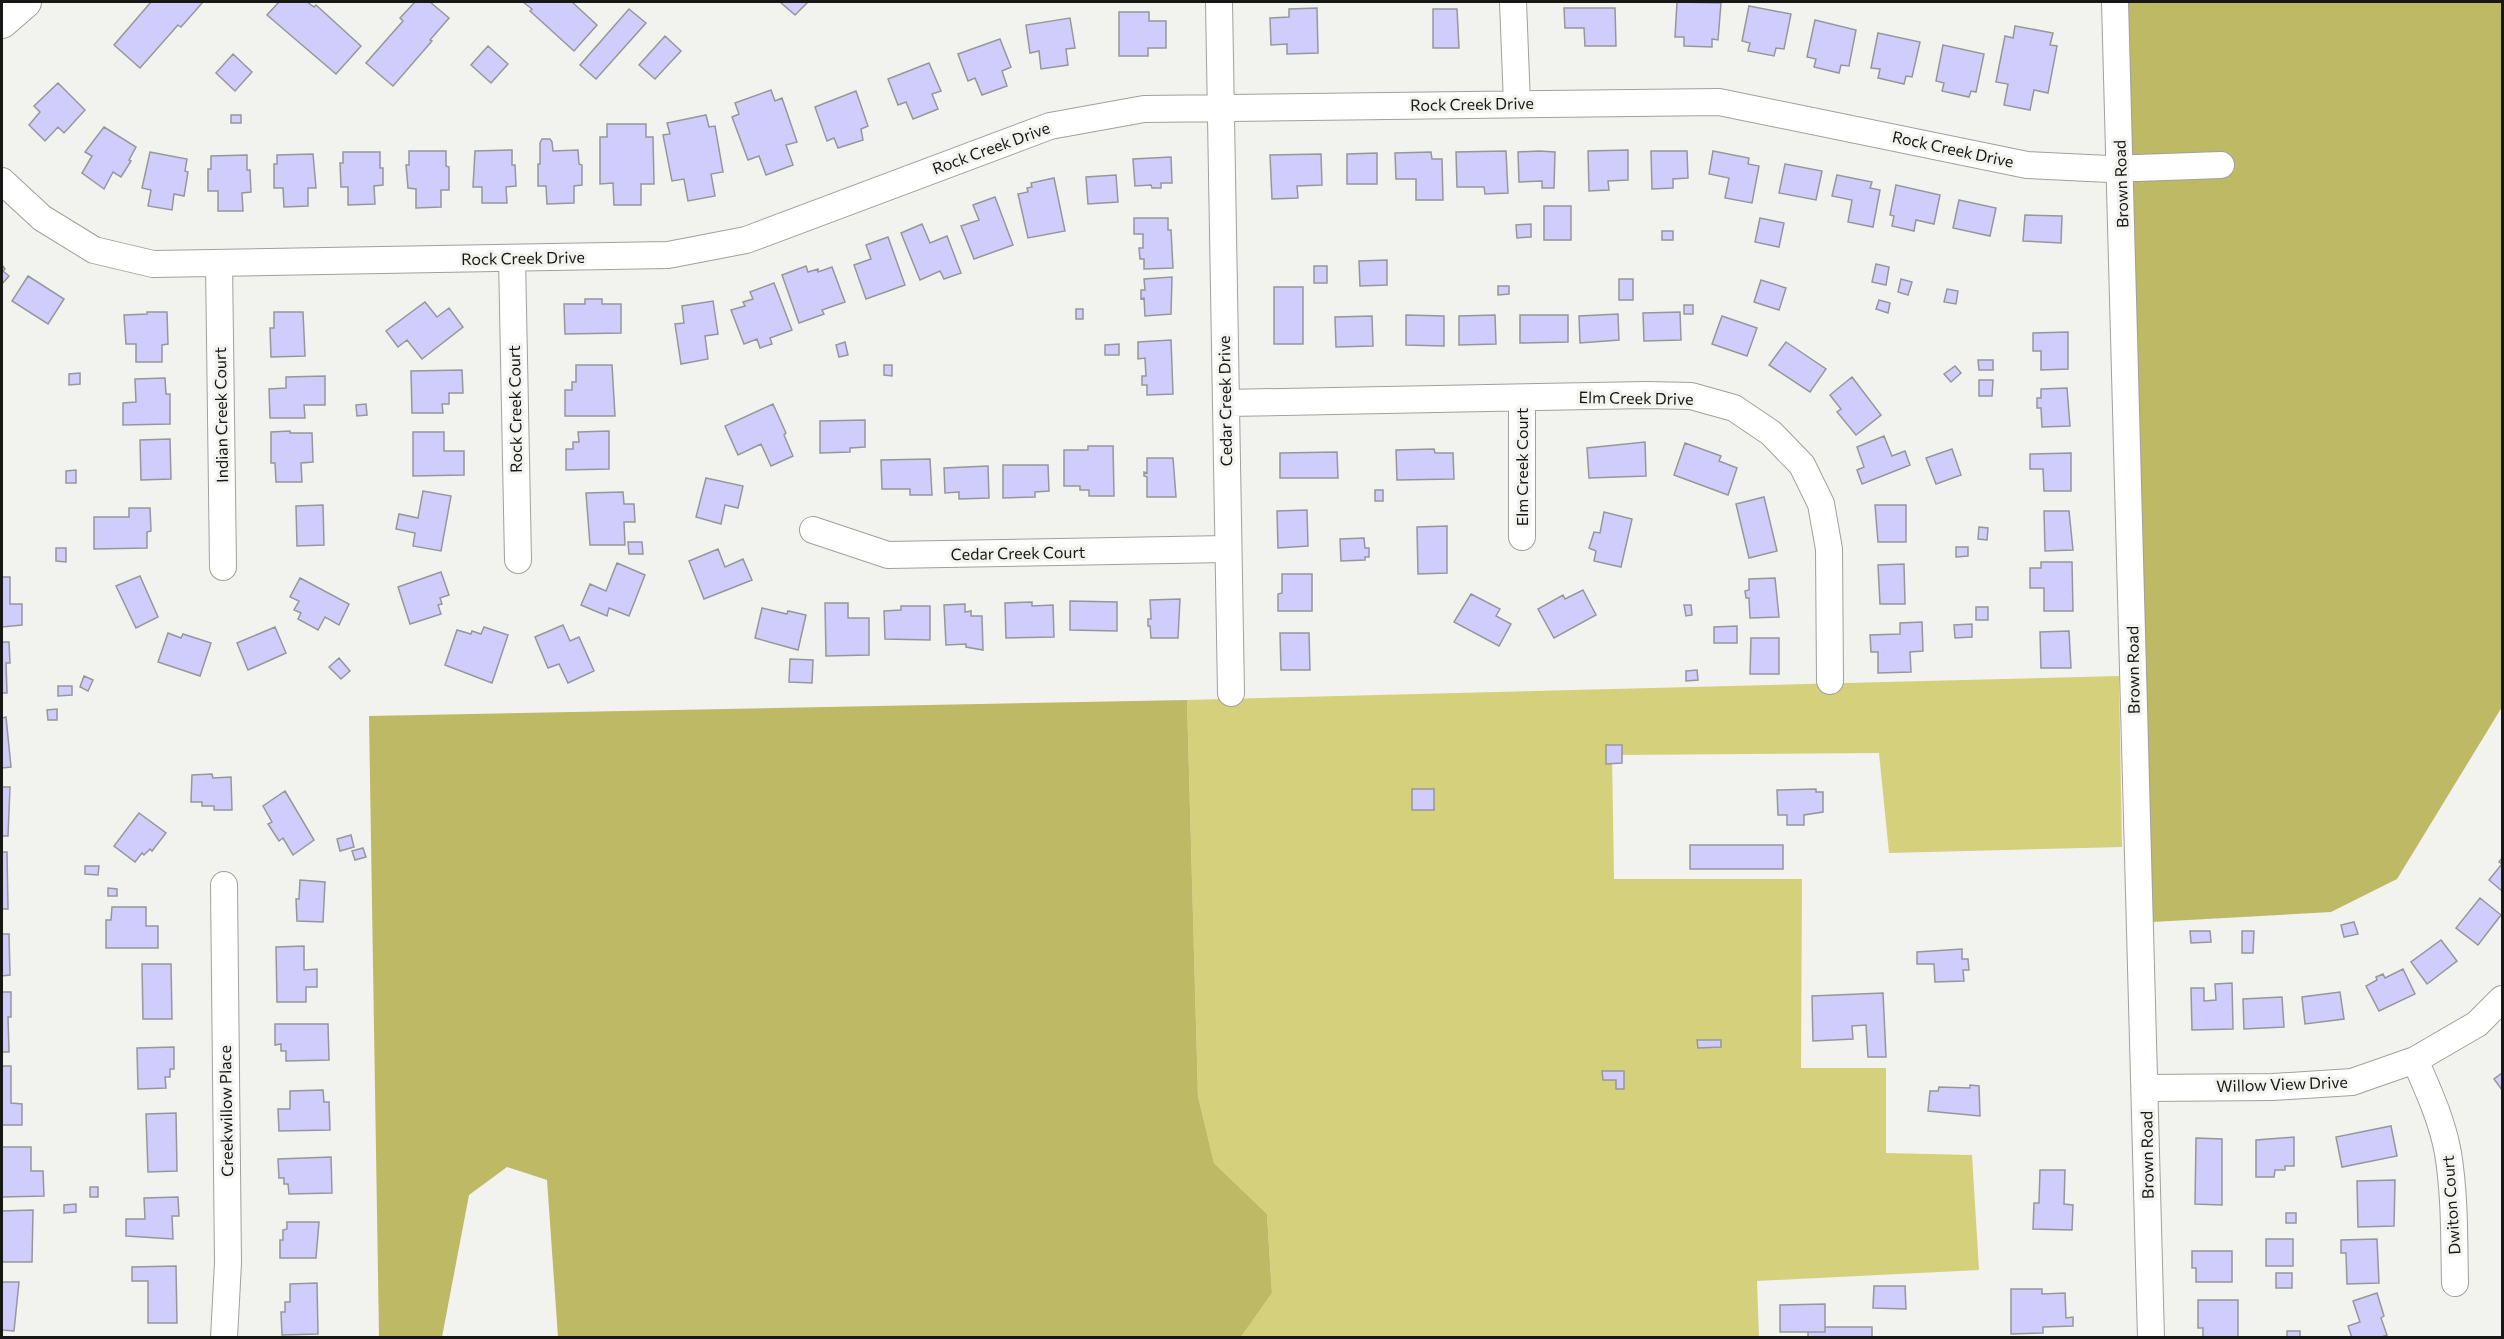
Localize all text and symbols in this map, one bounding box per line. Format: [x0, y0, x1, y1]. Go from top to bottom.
street label: Rock Creek Drive [1410, 93, 1534, 114]
street label: Rock Creek Drive [929, 117, 1052, 178]
street label: Rock Creek Drive [1891, 126, 2016, 171]
street label: Brown Road [2109, 140, 2132, 228]
street label: Rock Creek Drive [461, 247, 585, 268]
street label: Cedar Creek Drive [1214, 335, 1235, 467]
street label: Rock Creek Court [504, 345, 525, 473]
street label: Indian Creek Court [210, 347, 231, 483]
street label: Elm Creek Drive [1578, 387, 1694, 408]
street label: Elm Creek Court [1512, 407, 1531, 526]
street label: Cedar Creek Court [951, 542, 1086, 563]
street label: Brown Road [2122, 626, 2143, 714]
street label: Creekwillow Place [215, 1045, 236, 1177]
street label: Willow View Drive [2216, 1072, 2348, 1095]
street label: Brown Road [2136, 1111, 2157, 1199]
street label: Dwiton Court [2438, 1154, 2463, 1255]

